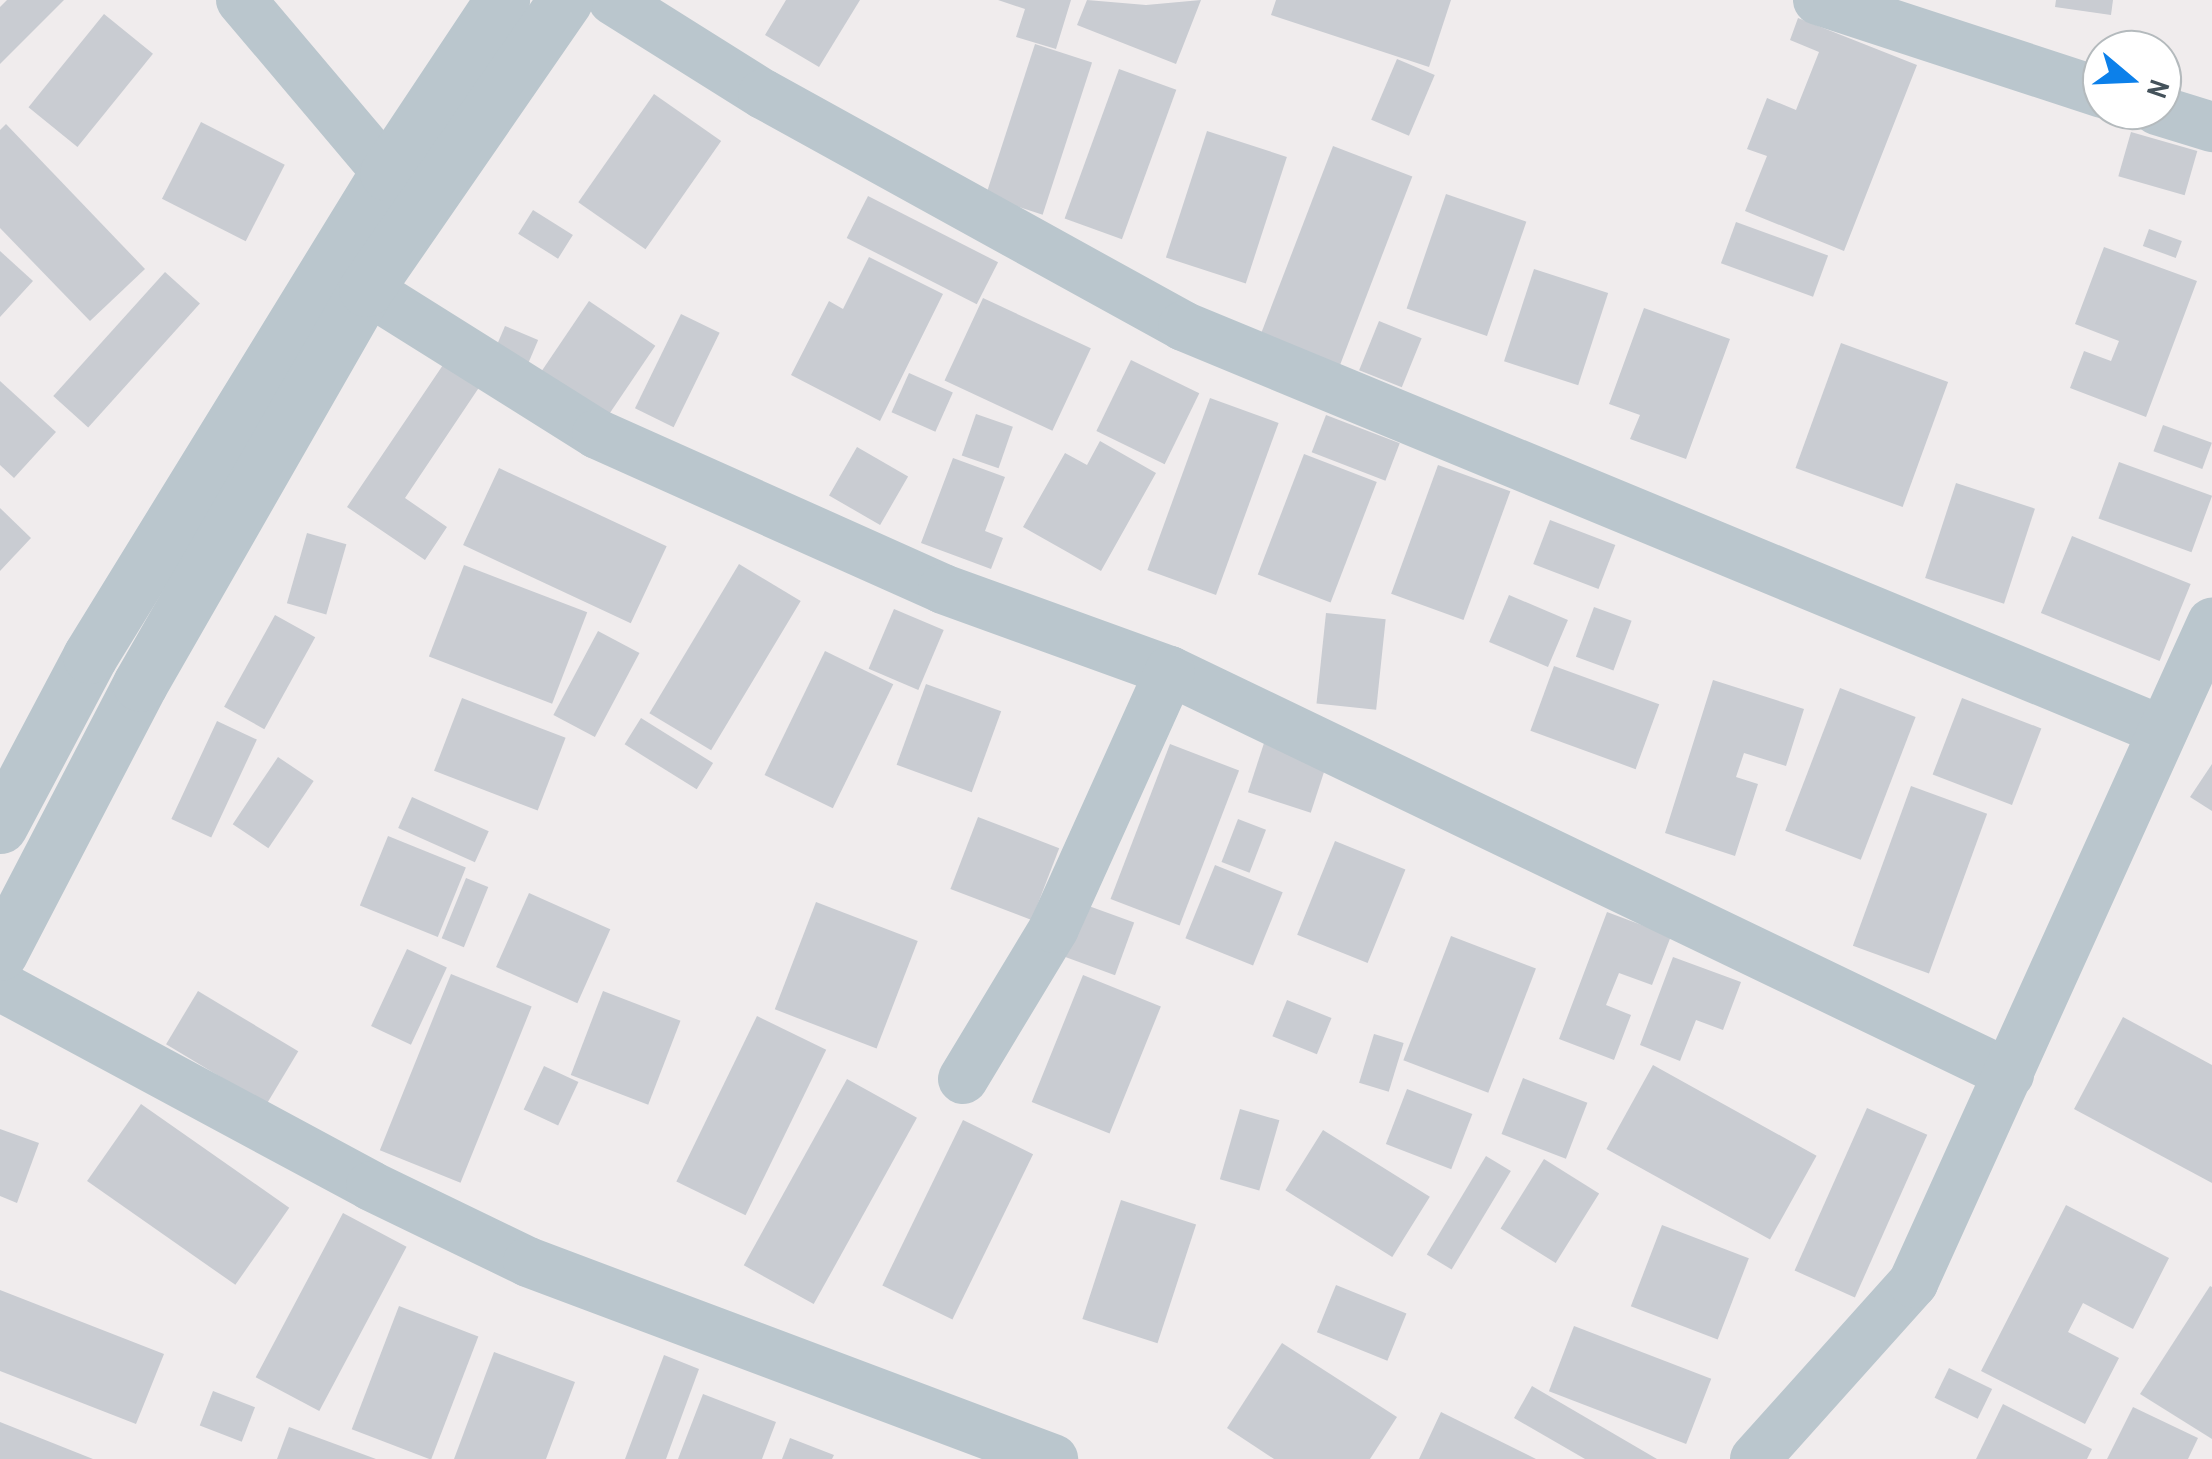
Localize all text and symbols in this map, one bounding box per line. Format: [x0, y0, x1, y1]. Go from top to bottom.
north arrow [2082, 30, 2182, 130]
text: N [2138, 75, 2179, 103]

